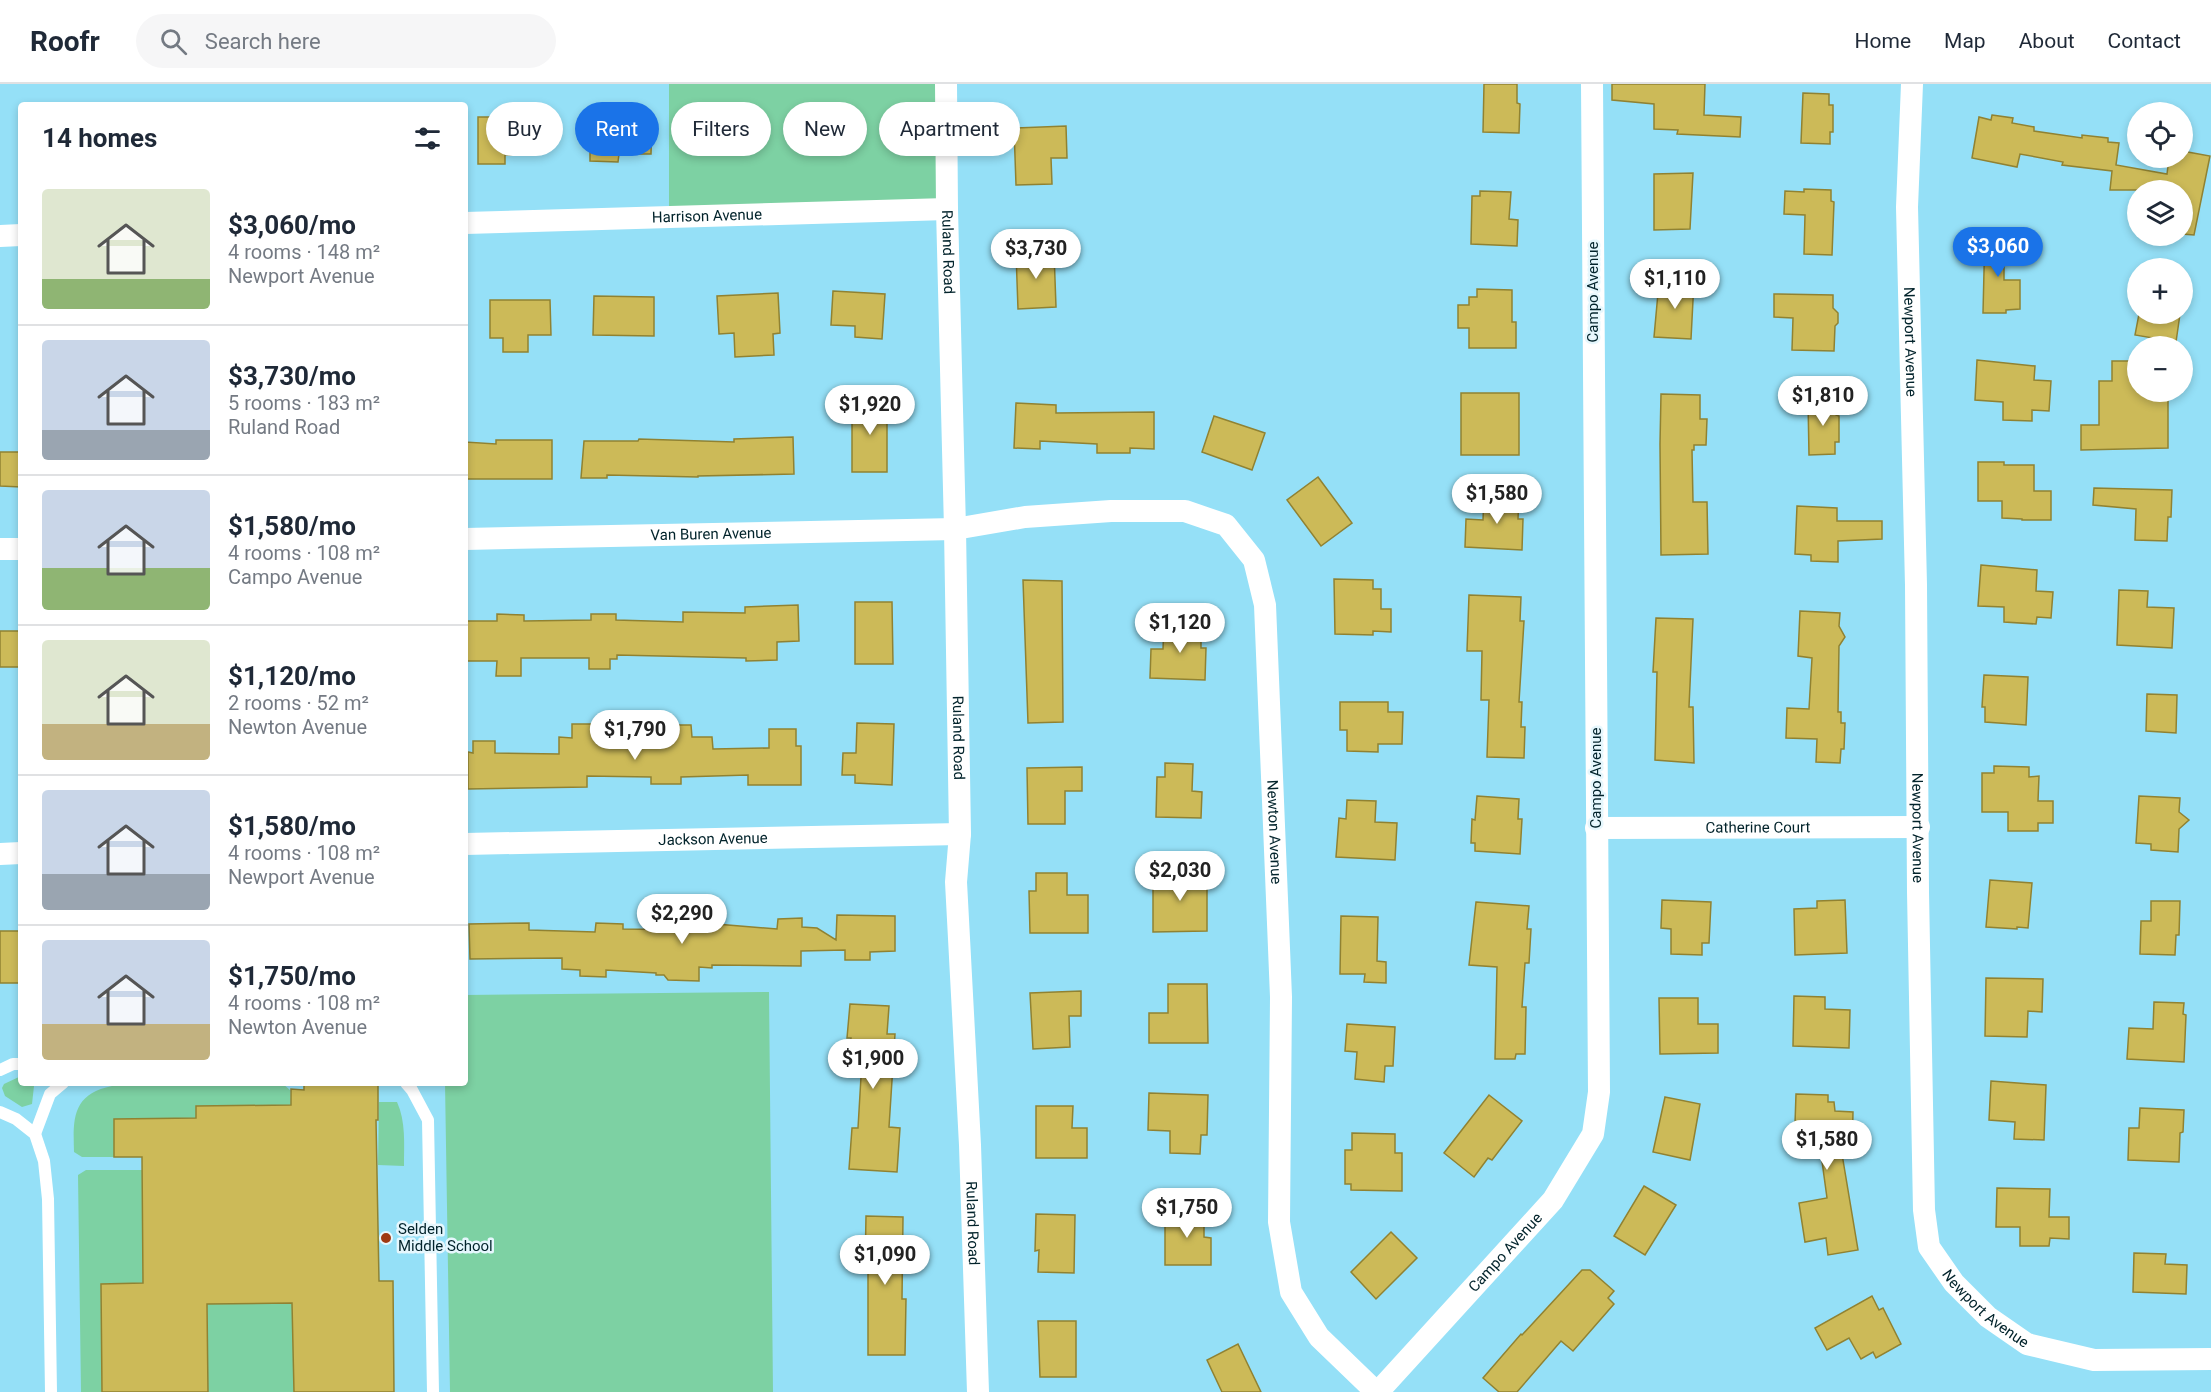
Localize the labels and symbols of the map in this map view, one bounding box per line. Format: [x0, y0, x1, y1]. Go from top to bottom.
street label: Harrison Avenue [652, 205, 762, 227]
street label: Ruland Road [938, 210, 958, 294]
pin: $3,060 [1949, 227, 2047, 278]
pin: $3,730 [987, 229, 1085, 280]
street label: Campo Avenue [1584, 242, 1602, 342]
pin: $1,110 [1626, 259, 1724, 310]
street label: Newport Avenue [1900, 287, 1921, 397]
pin: $1,810 [1774, 376, 1872, 427]
pin: $1,920 [821, 385, 919, 436]
pin: $1,580 [1448, 474, 1546, 525]
street label: Van Buren Avenue [650, 524, 772, 544]
pin: $1,120 [1131, 603, 1229, 654]
street label: Ruland Road [949, 696, 968, 780]
pin: $1,790 [586, 710, 684, 761]
street label: Campo Avenue [1587, 728, 1605, 828]
street label: Newport Avenue [1908, 773, 1927, 883]
street label: Newton Avenue [1263, 779, 1285, 885]
street label: Catherine Court [1706, 818, 1811, 837]
street label: Jackson Avenue [658, 829, 768, 849]
pin: $2,030 [1131, 851, 1229, 902]
pin: $2,290 [633, 894, 731, 945]
pin: $1,900 [824, 1039, 922, 1090]
pin: $1,580 [1778, 1120, 1876, 1171]
street label: Ruland Road [962, 1181, 983, 1266]
pin: $1,750 [1138, 1188, 1236, 1239]
street label: Campo Avenue [1465, 1209, 1546, 1296]
place label: Selden Middle School [398, 1220, 493, 1255]
marker: Selden Middle School [379, 1231, 393, 1245]
pin: $1,090 [836, 1235, 934, 1286]
street label: Newport Avenue [1938, 1266, 2032, 1351]

